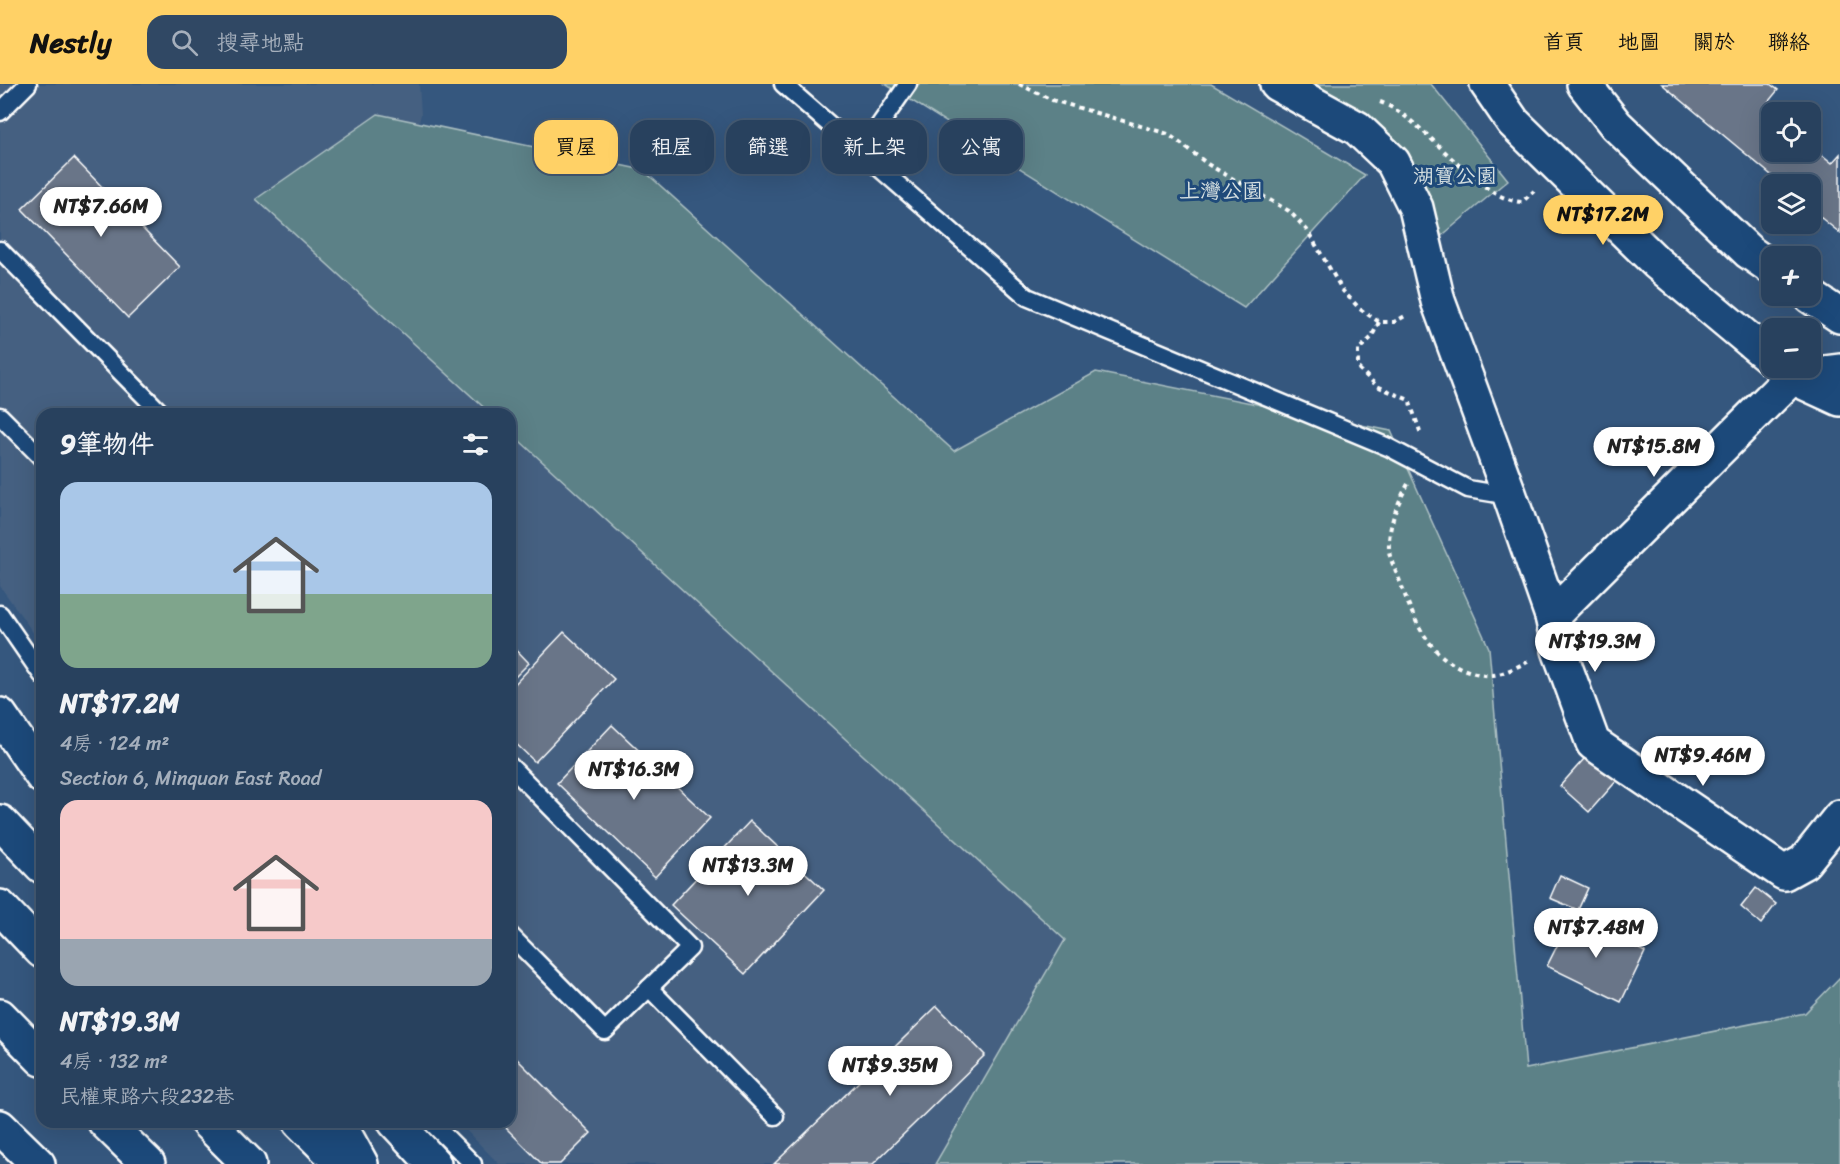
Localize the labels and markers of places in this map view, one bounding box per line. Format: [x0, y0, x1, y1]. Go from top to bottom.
pin: NT$7.66M [39, 187, 163, 238]
pin: NT$17.2M [1541, 195, 1665, 246]
pin: NT$15.8M [1592, 427, 1716, 478]
pin: NT$19.3M [1533, 622, 1657, 673]
pin: NT$9.46M [1641, 736, 1765, 787]
pin: NT$16.3M [572, 750, 696, 801]
pin: NT$13.3M [686, 846, 810, 897]
pin: NT$7.48M [1534, 908, 1658, 959]
pin: NT$9.35M [828, 1046, 952, 1097]

